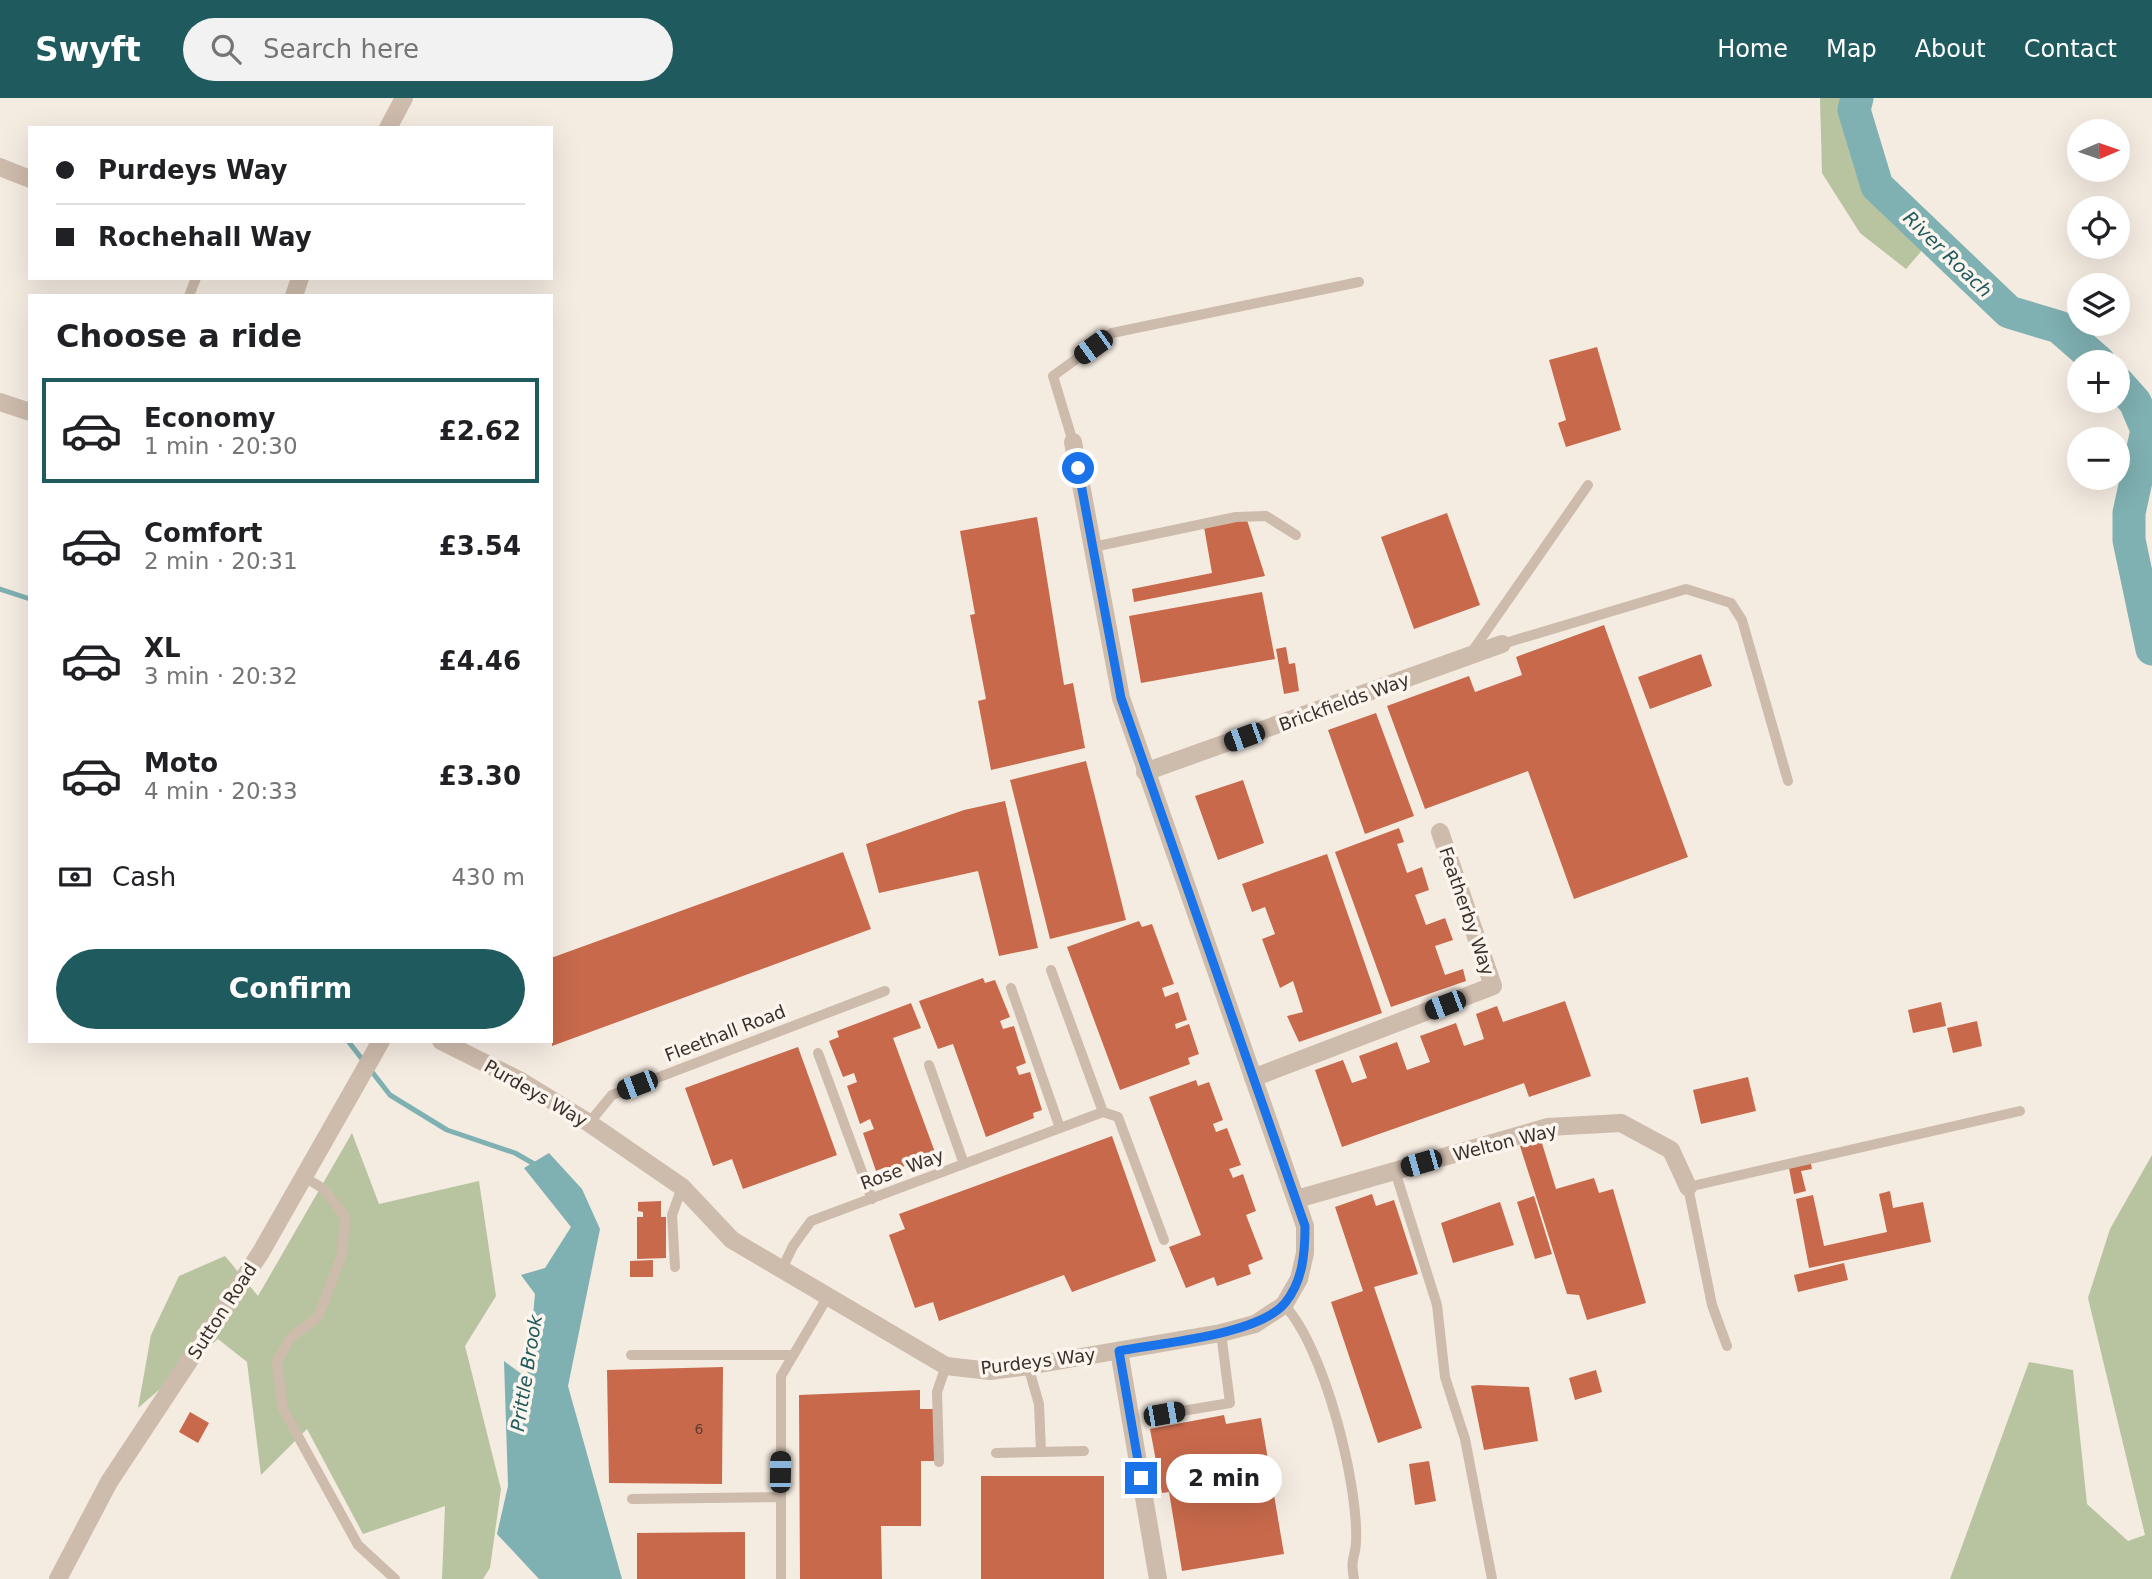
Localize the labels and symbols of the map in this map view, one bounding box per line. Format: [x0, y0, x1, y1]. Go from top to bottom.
north arrow [2067, 119, 2130, 182]
water label: River Roach [1899, 206, 1997, 302]
car [1070, 326, 1117, 368]
route start [1062, 452, 1094, 484]
street label: Brickfields Way [1276, 669, 1412, 735]
car [1221, 720, 1268, 754]
street label: Featherby Way [1435, 844, 1499, 978]
car [1422, 988, 1469, 1022]
street label: Fleethall Road [662, 1000, 788, 1066]
street label: Purdeys Way [481, 1055, 592, 1131]
car [614, 1068, 661, 1102]
street label: Welton Way [1451, 1119, 1559, 1165]
street label: Rose Way [857, 1144, 947, 1194]
car [1398, 1147, 1445, 1179]
street label: Sutton Road [183, 1259, 261, 1363]
water label: Prittle Brook [506, 1312, 546, 1433]
street label: Purdeys Way [979, 1343, 1097, 1378]
car [1142, 1400, 1187, 1428]
house number: 6 [695, 1421, 704, 1437]
car [770, 1451, 791, 1493]
callout: 2 min [1166, 1454, 1281, 1502]
route end [1125, 1462, 1157, 1494]

